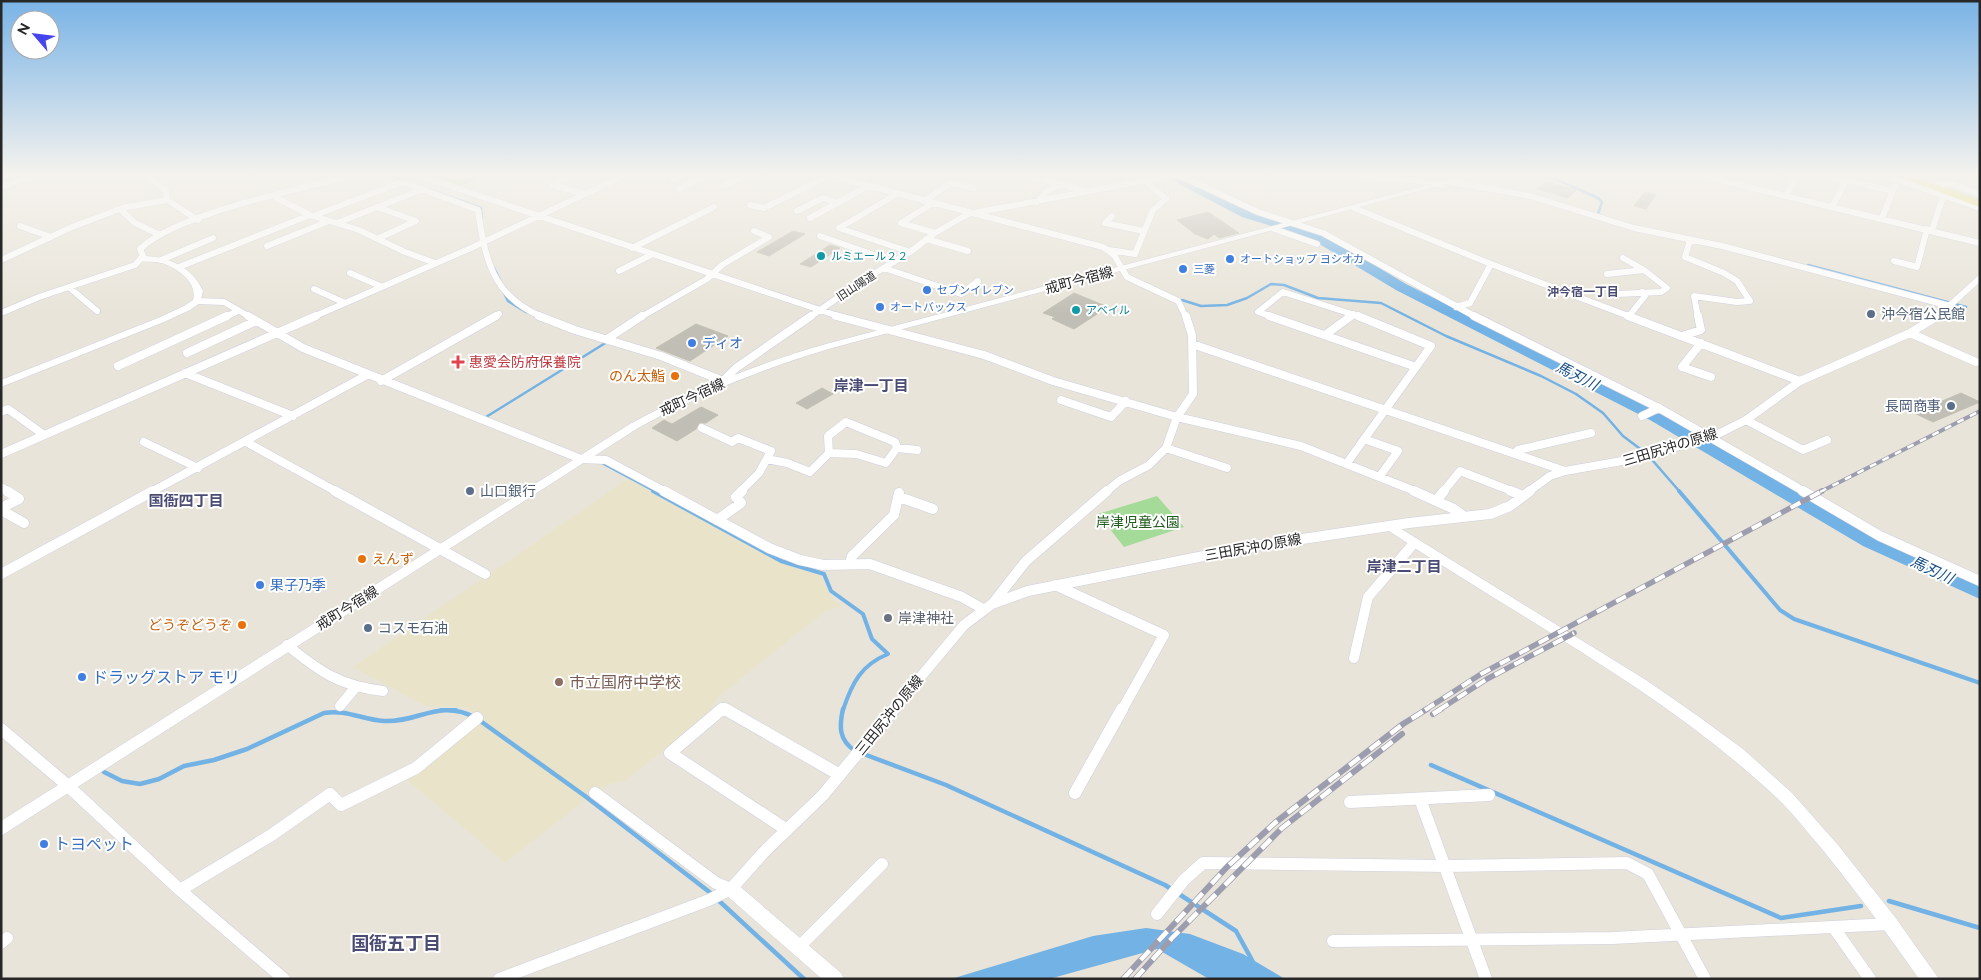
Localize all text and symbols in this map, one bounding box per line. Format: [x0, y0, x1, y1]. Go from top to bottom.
north arrow [10, 10, 60, 60]
text: N [14, 20, 33, 37]
marker: ルミエール２２ [815, 250, 827, 262]
place label: ルミエール２２ [831, 250, 908, 263]
marker: オートショップ ヨシオカ [1224, 253, 1236, 265]
place label: オートショップ ヨシオカ [1240, 253, 1364, 266]
street label: 戒町今宿線 [1043, 263, 1115, 297]
marker: 三菱 [1177, 263, 1189, 275]
place label: 三菱 [1193, 263, 1215, 276]
street label: 旧山陽道 [834, 269, 878, 304]
marker: セブンイレブン [921, 284, 933, 296]
place label: セブンイレブン [937, 284, 1014, 297]
district label: 沖今宿一丁目 [1547, 285, 1619, 299]
marker: オートバックス [874, 301, 886, 313]
place label: オートバックス [890, 301, 967, 314]
marker: アベイル [1070, 304, 1082, 316]
place label: アベイル [1086, 304, 1130, 317]
place label: 沖今宿公民館 [1881, 306, 1965, 322]
marker: 沖今宿公民館 [1865, 308, 1877, 320]
place label: ディオ [702, 335, 743, 351]
marker: ディオ [686, 337, 698, 349]
place label: 惠愛会防府保養院 [469, 354, 581, 370]
marker: 惠愛会防府保養院 [451, 355, 465, 369]
water label: 馬刃川 [1553, 358, 1603, 395]
place label: のん太鮨 [609, 368, 665, 384]
marker: のん太鮨 [669, 370, 681, 382]
street label: 戒町今宿線 [657, 375, 727, 419]
district label: 岸津一丁目 [833, 377, 909, 395]
place label: 長岡商事 [1885, 398, 1941, 414]
marker: 長岡商事 [1945, 400, 1957, 412]
street label: 三田尻沖の原線 [1621, 425, 1719, 469]
place label: 山口銀行 [480, 483, 536, 499]
marker: 山口銀行 [464, 485, 476, 497]
district label: 国衙四丁目 [148, 492, 224, 510]
park label: 岸津児童公園 [1096, 514, 1180, 530]
street label: 三田尻沖の原線 [1203, 531, 1303, 563]
place label: えんず [372, 551, 414, 567]
water label: 馬刃川 [1908, 552, 1958, 589]
marker: えんず [356, 553, 368, 565]
district label: 岸津二丁目 [1366, 558, 1442, 576]
place label: 果子乃季 [270, 577, 326, 593]
marker: 果子乃季 [254, 579, 266, 591]
street label: 戒町今宿線 [313, 583, 381, 633]
place label: 岸津神社 [898, 610, 954, 626]
marker: 岸津神社 [882, 612, 894, 624]
place label: どうぞどうぞ [148, 617, 232, 633]
marker: どうぞどうぞ [236, 619, 248, 631]
place label: コスモ石油 [378, 620, 448, 636]
marker: コスモ石油 [362, 622, 374, 634]
place label: ドラッグストア モリ [92, 668, 240, 687]
marker: ドラッグストア モリ [76, 671, 88, 683]
street label: 三田尻沖の原線 [852, 672, 926, 758]
place label: 市立国府中学校 [569, 673, 681, 692]
marker: 市立国府中学校 [553, 676, 565, 688]
place label: トヨペット [54, 835, 134, 854]
marker: トヨペット [38, 838, 50, 850]
district label: 国衙五丁目 [351, 933, 441, 954]

